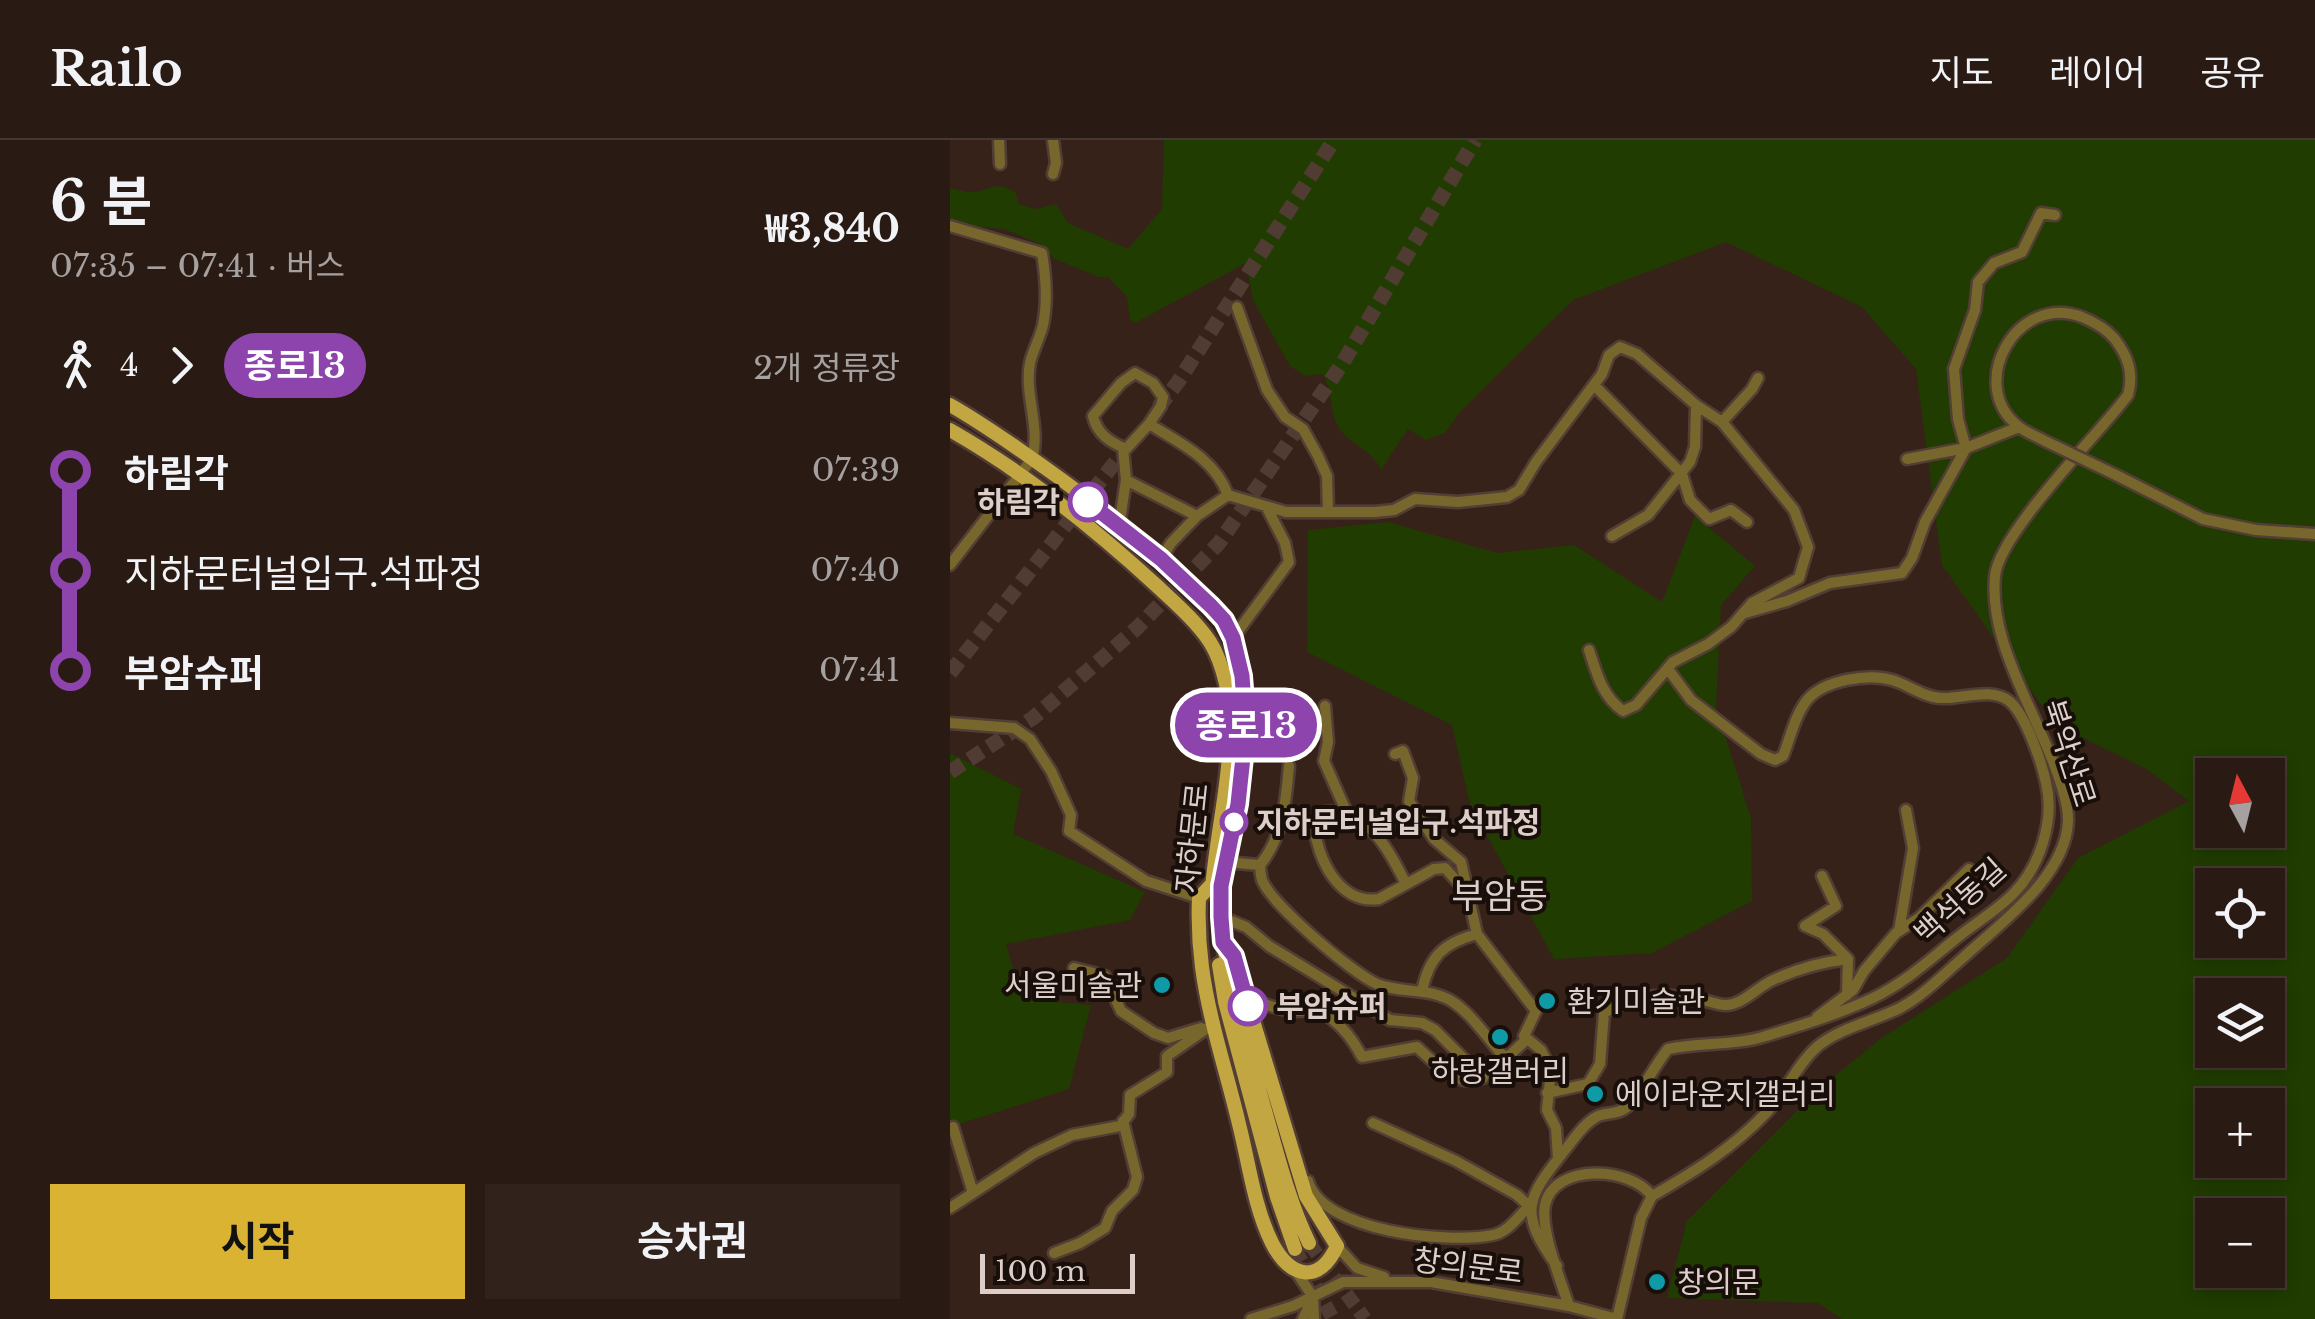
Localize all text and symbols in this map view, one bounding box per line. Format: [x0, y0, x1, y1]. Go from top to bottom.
text: Railo [50, 39, 183, 99]
text: 지도 [1930, 51, 1994, 94]
text: 레이어 [2049, 51, 2146, 94]
text: 공유 [2201, 51, 2265, 94]
text: 6 분 [50, 168, 152, 236]
text: ₩3,840 [765, 205, 900, 252]
text: 07:35 – 07:41 · 버스 [50, 246, 345, 286]
icon: walk [50, 338, 105, 393]
icon: forward [154, 338, 209, 393]
text: 종로13 [244, 344, 346, 387]
text: 4 [120, 345, 139, 385]
text: 2개 정류장 [753, 348, 900, 388]
text: 하림각 [124, 450, 229, 497]
text: 07:39 [812, 450, 900, 490]
marker: 하림각 [1069, 483, 1107, 521]
place label: 하림각 [977, 484, 1060, 521]
text: 지하문터널입구.석파정 [124, 550, 484, 597]
text: 07:40 [810, 550, 900, 590]
text: 부암슈퍼 [124, 650, 264, 697]
text: 07:41 [819, 650, 900, 690]
line badge: 종로13 [1176, 692, 1316, 758]
street label: 북악산로 [2034, 695, 2104, 811]
text: 종로13 [1195, 704, 1297, 747]
north arrow [2195, 758, 2285, 848]
map controls [2195, 758, 2285, 1288]
street label: 자하문로 [1168, 781, 1216, 895]
place label: 지하문터널입구.석파정 [1256, 804, 1540, 841]
marker: 지하문터널입구.석파정 [1221, 809, 1247, 835]
street label: 백석동길 [1907, 850, 2013, 952]
button: locate [2195, 868, 2285, 958]
district label: 부암동 [1452, 874, 1548, 917]
place label: 서울미술관 [1004, 967, 1142, 1004]
marker: 서울미술관 [1151, 974, 1173, 996]
button: layers [2195, 978, 2285, 1068]
place label: 환기미술관 [1567, 983, 1705, 1020]
marker: 부암슈퍼 [1229, 987, 1267, 1025]
place label: 부암슈퍼 [1276, 988, 1386, 1025]
marker: 환기미술관 [1536, 990, 1558, 1012]
marker: 하랑갤러리 [1489, 1026, 1511, 1048]
place label: 하랑갤러리 [1431, 1053, 1569, 1090]
place label: 에이라운지갤러리 [1615, 1076, 1836, 1113]
marker: 에이라운지갤러리 [1584, 1083, 1606, 1105]
button: + [2195, 1088, 2285, 1178]
button: 시작 [50, 1184, 465, 1299]
button: 승차권 [485, 1184, 900, 1299]
button: − [2195, 1198, 2285, 1288]
street label: 창의문로 [1411, 1241, 1525, 1291]
scale bar [980, 1249, 1135, 1294]
text: 100 m [995, 1254, 1086, 1289]
place label: 창의문 [1677, 1264, 1760, 1301]
marker: 창의문 [1646, 1271, 1668, 1293]

